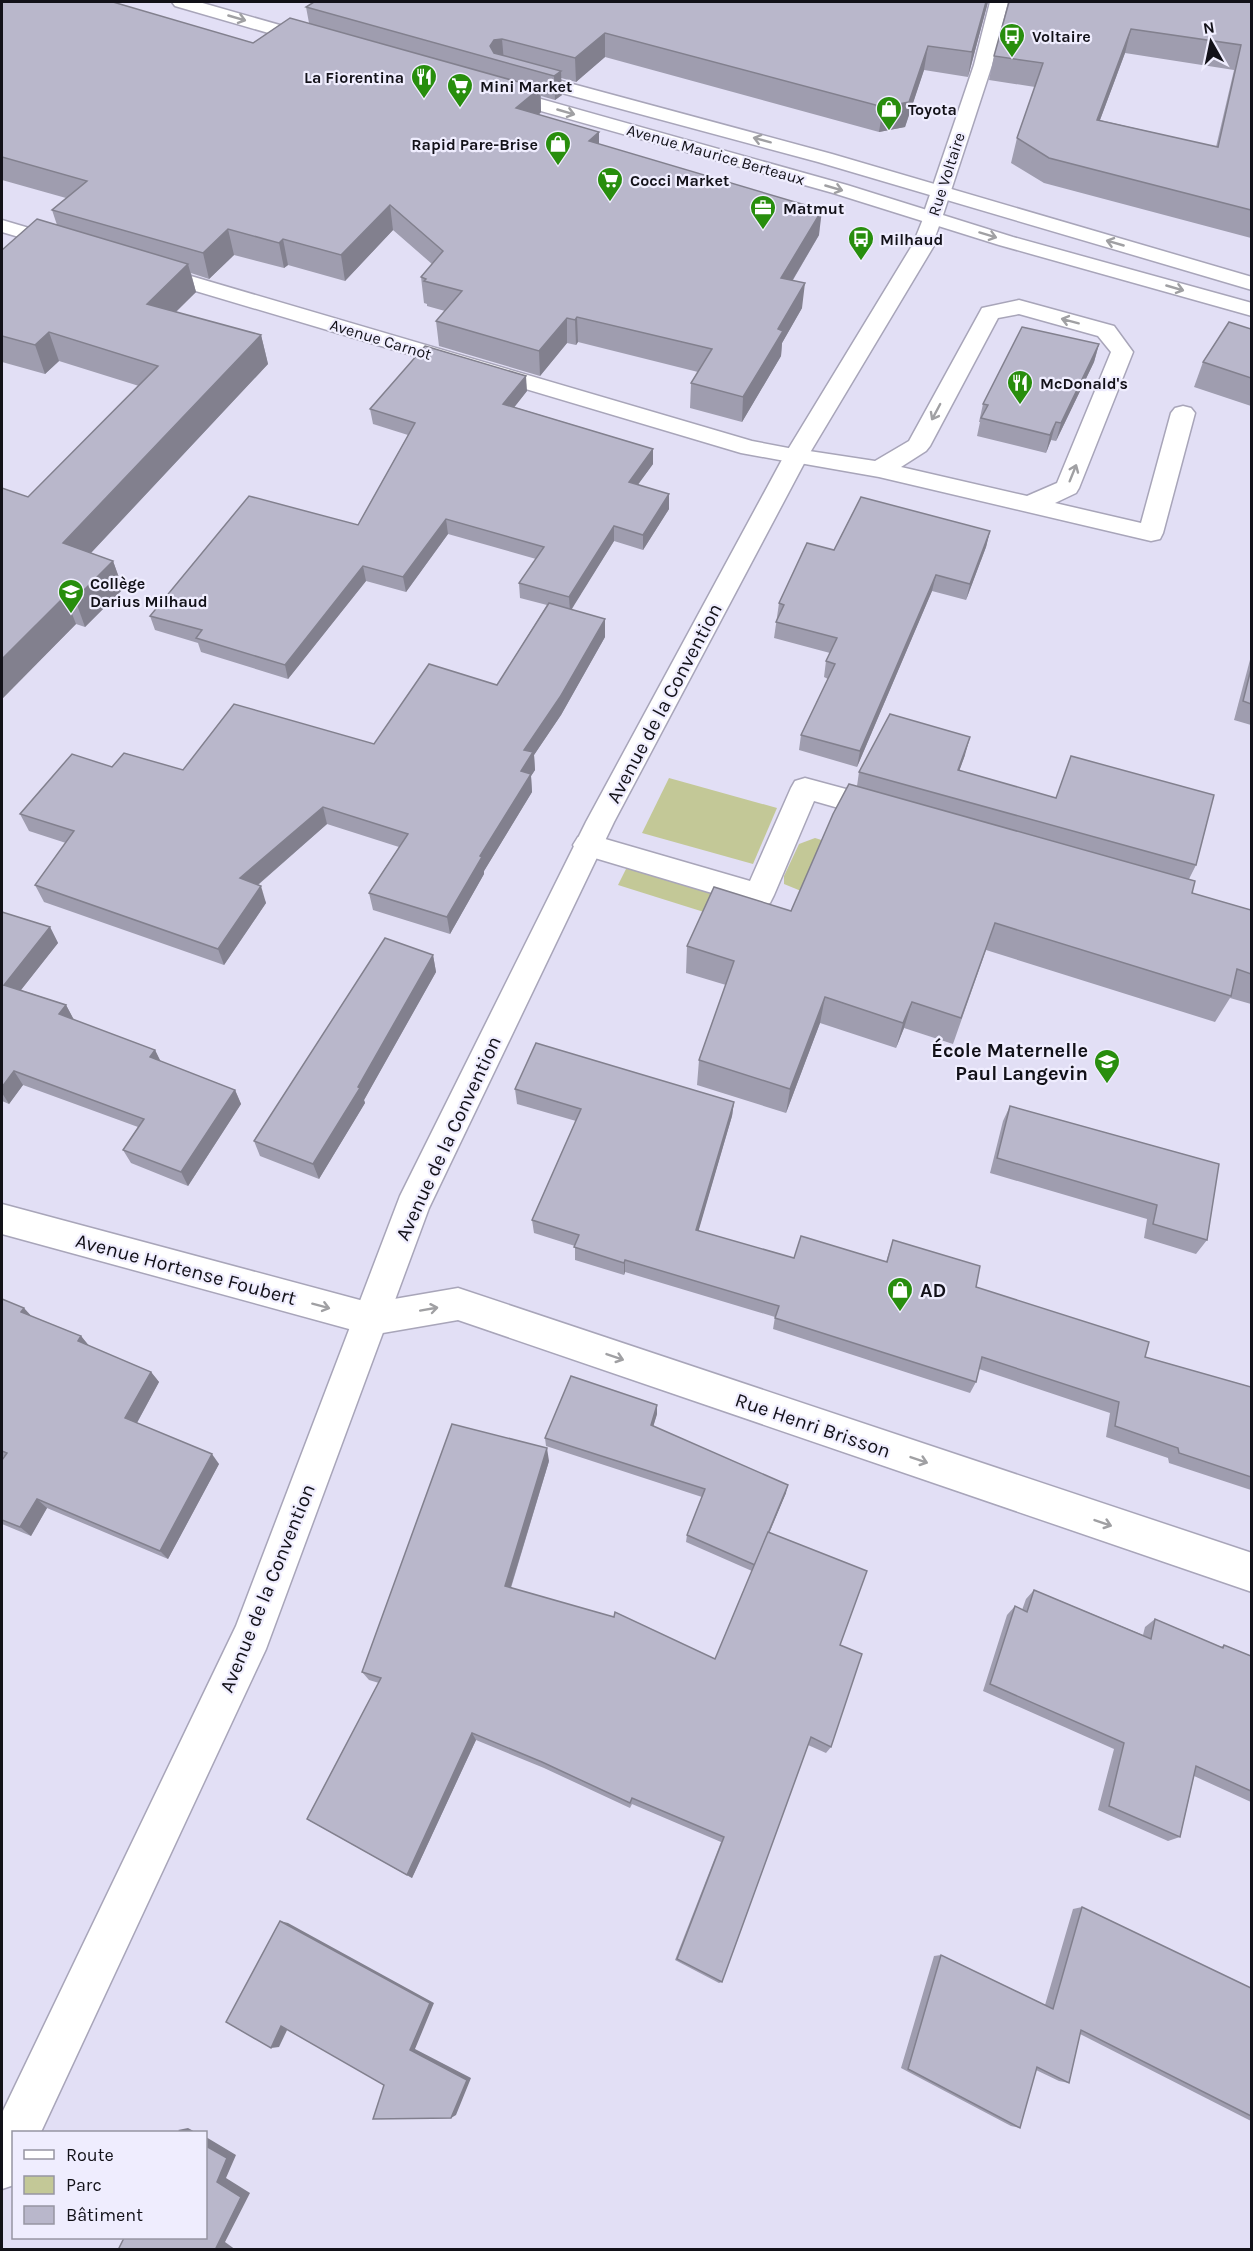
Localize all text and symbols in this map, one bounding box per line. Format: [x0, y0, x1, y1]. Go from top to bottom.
north arrow [1181, 12, 1241, 72]
one-way arrow [227, 13, 246, 24]
text: N [1202, 17, 1216, 38]
bus stop icon: Voltaire [997, 21, 1027, 59]
place label: Voltaire [1032, 27, 1091, 46]
restaurant icon: La Fiorentina [409, 62, 439, 100]
place label: La Fiorentina [304, 68, 404, 87]
supermarket icon: Mini Market [445, 71, 475, 109]
place label: Mini Market [480, 77, 572, 96]
shop icon: Toyota [874, 94, 904, 132]
place label: Toyota [908, 100, 957, 119]
one-way arrow [556, 107, 575, 118]
street label: Avenue Maurice Berteaux [625, 120, 807, 189]
shop icon: Rapid Pare-Brise [543, 129, 573, 167]
street label: Rue Voltaire [924, 130, 969, 218]
one-way arrow [753, 134, 772, 146]
place label: Rapid Pare-Brise [411, 135, 538, 154]
supermarket icon: Cocci Market [595, 165, 625, 203]
place label: Cocci Market [630, 171, 729, 190]
one-way arrow [824, 182, 843, 194]
office icon: Matmut [748, 193, 778, 231]
place label: Matmut [783, 199, 844, 218]
bus stop icon: Milhaud [846, 224, 876, 262]
place label: Milhaud [880, 230, 943, 249]
one-way arrow [978, 230, 997, 241]
one-way arrow [1106, 237, 1125, 248]
one-way arrow [1166, 283, 1185, 295]
street label: Avenue Carnot [328, 315, 434, 364]
one-way arrow [1060, 315, 1079, 326]
restaurant icon: McDonald's [1005, 368, 1035, 406]
place label: McDonald's [1040, 374, 1128, 393]
one-way arrow [930, 403, 942, 420]
one-way arrow [1068, 464, 1079, 483]
place label: Collège Darius Milhaud [90, 574, 208, 611]
school or university icon: Collège Darius Milhaud [56, 577, 86, 615]
street label: Avenue de la Convention [602, 599, 727, 807]
street label: Avenue de la Convention [391, 1032, 506, 1244]
place label: École Maternelle Paul Langevin [931, 1037, 1088, 1085]
school or university icon: École Maternelle Paul Langevin [1092, 1047, 1122, 1085]
street label: Avenue Hortense Foubert [73, 1229, 299, 1310]
shop icon: AD [885, 1275, 915, 1313]
place label: AD [920, 1279, 946, 1302]
one-way arrow [311, 1301, 330, 1312]
one-way arrow [418, 1303, 438, 1314]
one-way arrow [605, 1353, 624, 1364]
street label: Rue Henri Brisson [732, 1388, 893, 1463]
one-way arrow [909, 1456, 928, 1467]
street label: Avenue de la Convention [215, 1481, 320, 1696]
one-way arrow [1093, 1518, 1112, 1529]
legend [12, 2131, 207, 2239]
text: Route [66, 2144, 114, 2166]
text: Parc [66, 2174, 102, 2196]
text: Bâtiment [66, 2204, 143, 2226]

